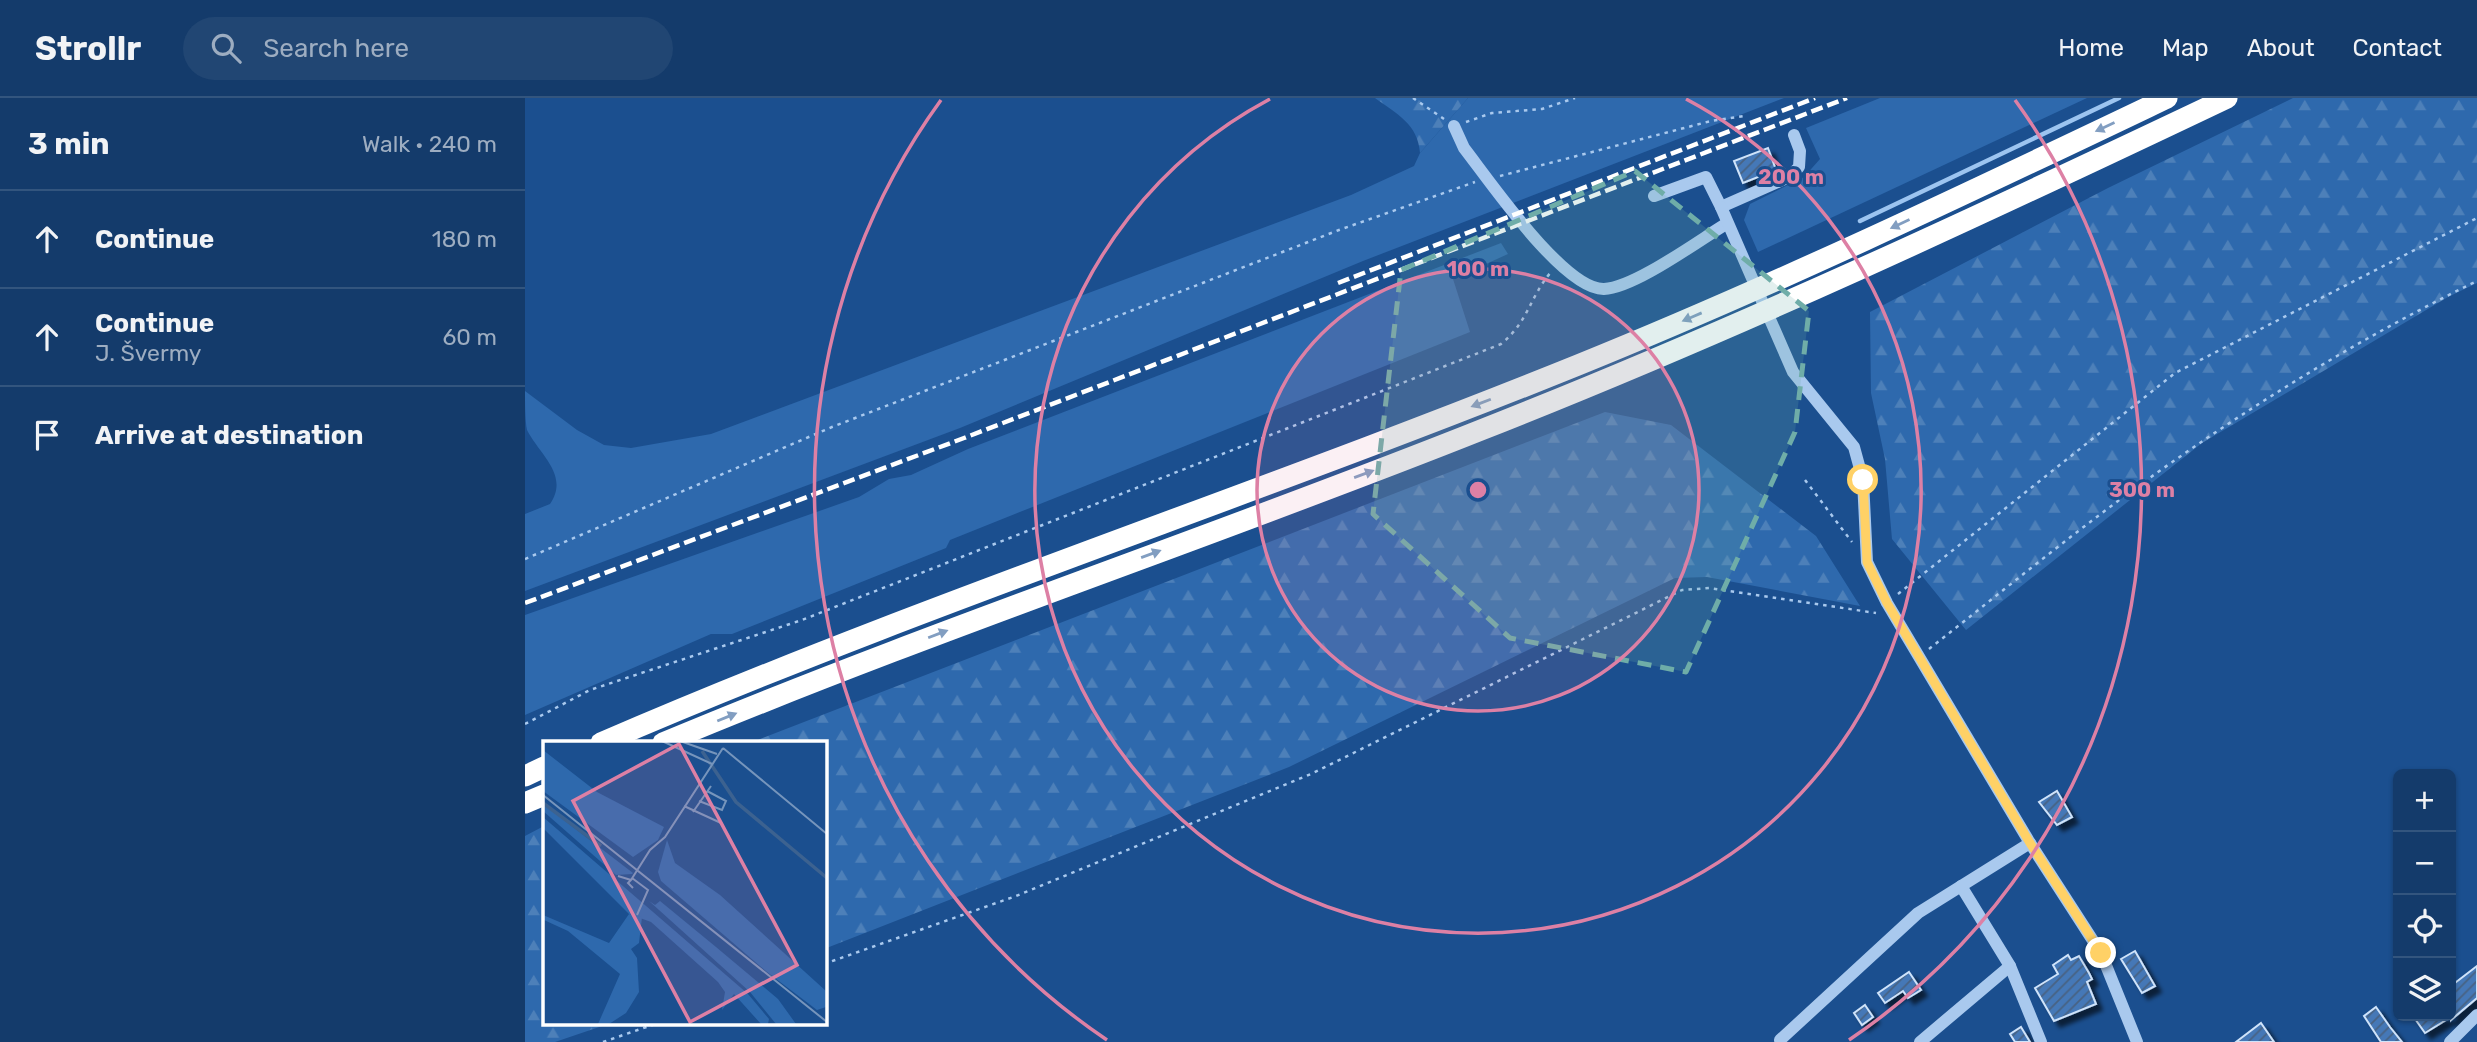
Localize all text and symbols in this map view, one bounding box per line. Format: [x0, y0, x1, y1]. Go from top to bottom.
search box [183, 17, 673, 80]
text: Strollr [35, 29, 141, 68]
icon: search [207, 29, 245, 67]
text: Search here [263, 33, 409, 64]
text: Home [2058, 34, 2124, 62]
text: Map [2162, 34, 2209, 62]
text: About [2247, 34, 2315, 62]
text: Contact [2353, 34, 2442, 62]
one-way arrow [2095, 122, 2116, 133]
text: 3 min [28, 126, 110, 162]
text: Walk · 240 m [362, 130, 497, 158]
text: 200 m [1758, 164, 1824, 189]
one-way arrow [1890, 219, 1910, 230]
icon: ahead [28, 220, 66, 258]
text: Continue [95, 224, 214, 255]
text: 180 m [432, 225, 497, 253]
text: 100 m [1447, 256, 1509, 281]
text: Continue [95, 308, 214, 339]
one-way arrow [1682, 311, 1702, 323]
icon: ahead [28, 318, 66, 356]
text: 60 m [442, 323, 497, 351]
text: J. Švermy [95, 339, 201, 367]
one-way arrow [1471, 397, 1492, 408]
icon: arrive [28, 416, 66, 454]
text: Arrive at destination [95, 420, 363, 451]
route start [1847, 464, 1878, 495]
one-way arrow [1354, 468, 1375, 479]
text: 300 m [2109, 477, 2175, 502]
centre of rings [1466, 478, 1490, 502]
one-way arrow [1141, 548, 1162, 559]
one-way arrow [928, 629, 949, 640]
one-way arrow [716, 712, 737, 723]
inset map [543, 741, 826, 1024]
map controls [2393, 769, 2456, 1021]
button: + [2393, 769, 2456, 832]
button: − [2393, 832, 2456, 895]
button: locate [2393, 895, 2456, 958]
route end [2085, 937, 2116, 968]
button: layers [2393, 958, 2456, 1021]

